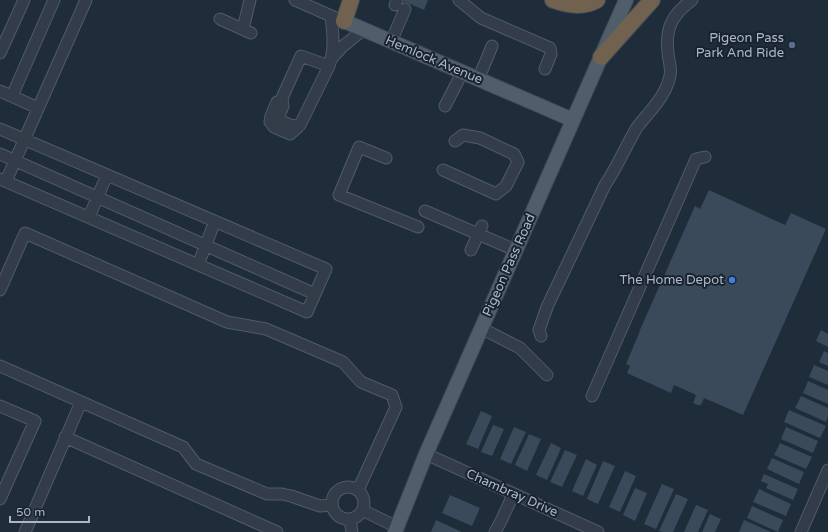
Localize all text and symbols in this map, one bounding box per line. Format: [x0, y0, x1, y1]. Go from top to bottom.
place label: Pigeon Pass Park And Ride [696, 30, 784, 61]
street label: Hemlock Avenue [383, 32, 485, 88]
marker: Pigeon Pass Park And Ride [787, 40, 797, 50]
street label: Pigeon Pass Road [479, 211, 539, 319]
place label: The Home Depot [619, 272, 724, 288]
marker: The Home Depot [727, 275, 737, 285]
street label: Chambray Drive [464, 466, 560, 520]
scale bar [10, 498, 89, 524]
text: 50 m [16, 505, 45, 519]

